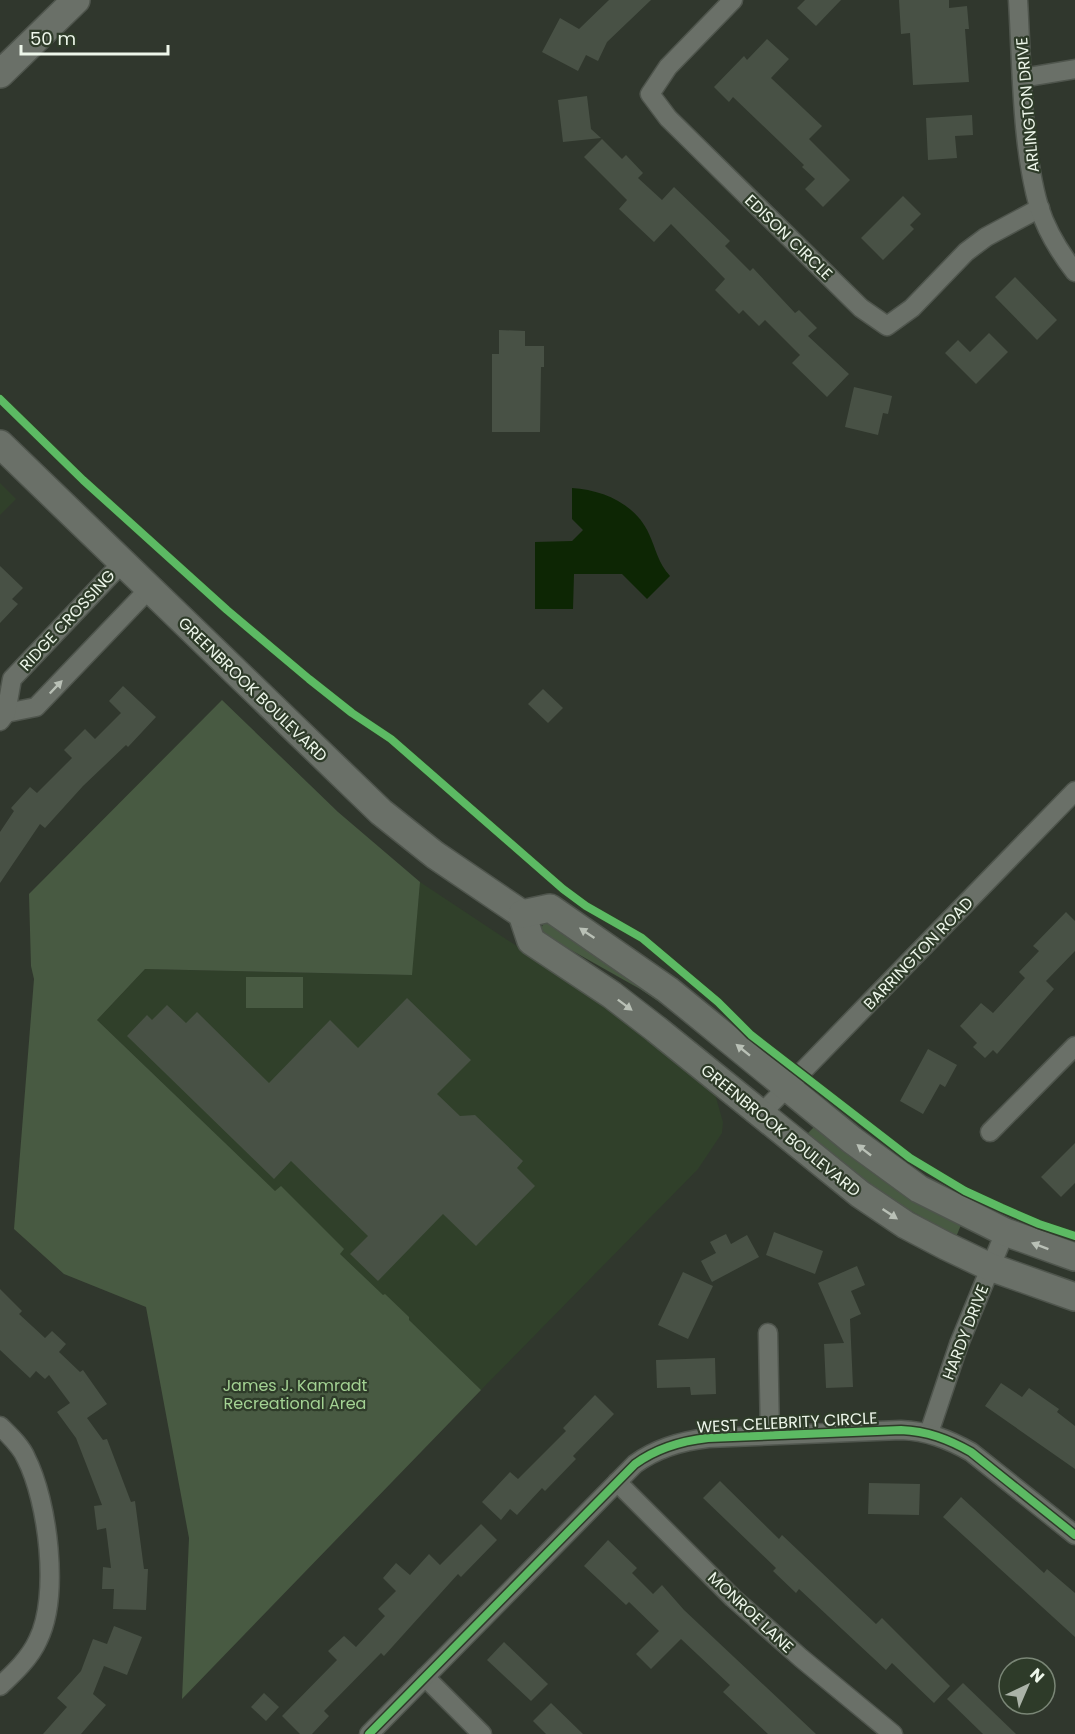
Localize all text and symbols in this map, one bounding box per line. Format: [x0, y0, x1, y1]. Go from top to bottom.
scale bar [21, 18, 168, 56]
text: 50 m [30, 26, 76, 51]
street label: ARLINGTON DRIVE [1010, 36, 1045, 174]
street label: EDISON CIRCLE [740, 189, 838, 285]
street label: RIDGE CROSSING [14, 565, 120, 676]
street label: GREENBROOK BOULEVARD [173, 612, 332, 767]
one-way arrow [48, 680, 62, 694]
street label: BARRINGTON ROAD [858, 892, 978, 1015]
one-way arrow [579, 927, 595, 939]
one-way arrow [617, 998, 632, 1010]
one-way arrow [735, 1044, 750, 1056]
street label: GREENBROOK BOULEVARD [696, 1059, 865, 1202]
one-way arrow [857, 1144, 873, 1156]
one-way arrow [882, 1208, 898, 1219]
one-way arrow [1031, 1240, 1049, 1250]
street label: HARDY DRIVE [937, 1281, 994, 1383]
park label: James J. Kamradt Recreational Area [223, 1374, 368, 1415]
street label: WEST CELEBRITY CIRCLE [696, 1406, 878, 1439]
street label: MONROE LANE [703, 1567, 799, 1658]
north arrow [997, 1656, 1057, 1716]
text: N [1025, 1663, 1049, 1688]

